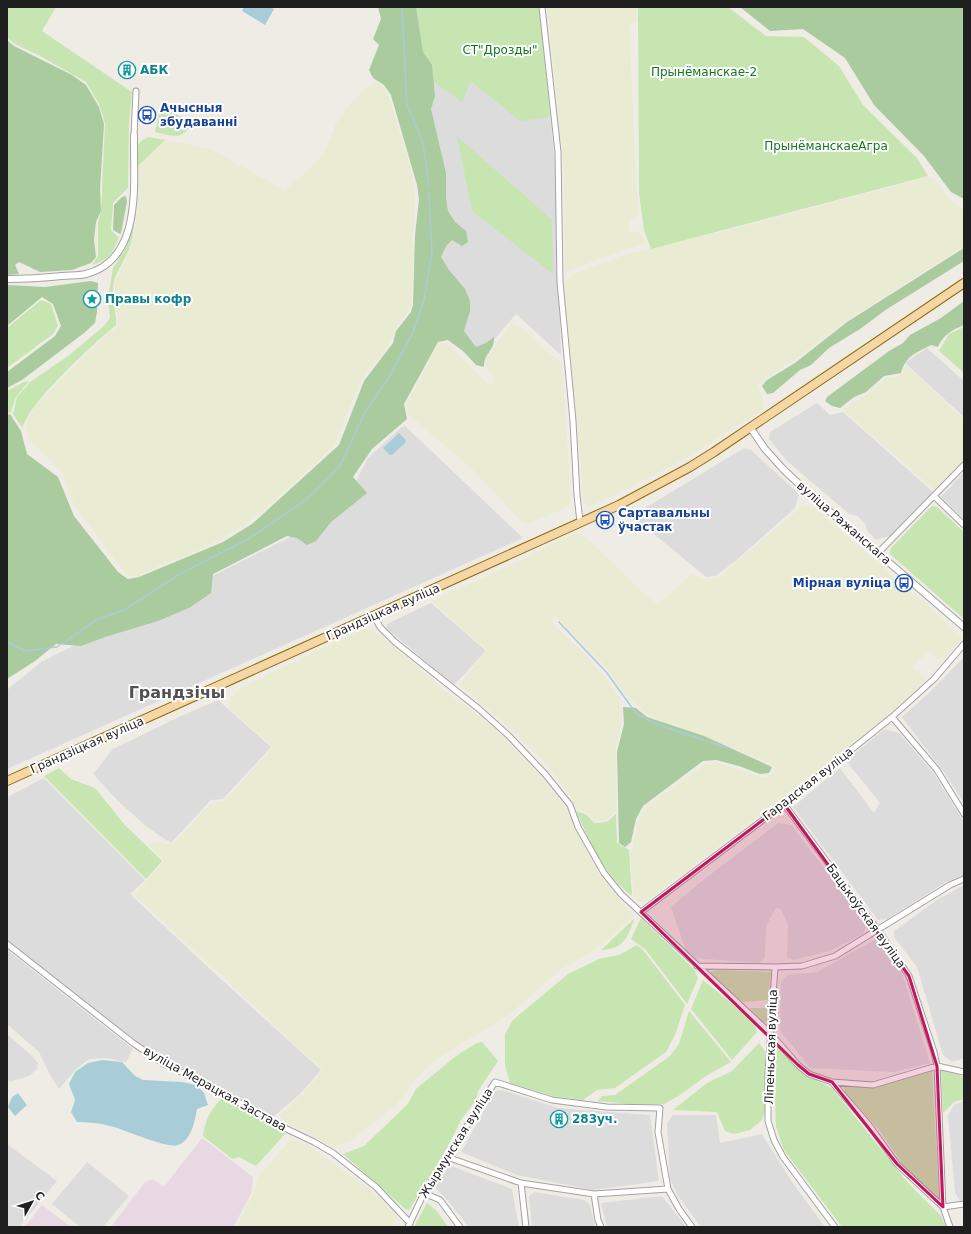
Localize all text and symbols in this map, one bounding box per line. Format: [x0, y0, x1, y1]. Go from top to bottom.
park label: СТ"Дрозды" [462, 43, 538, 57]
building icon: АБК [117, 60, 137, 80]
place label: АБК [140, 63, 168, 77]
park label: Прынёманскае-2 [651, 65, 757, 79]
place label: Ачысныя збудаванні [160, 101, 237, 129]
bus stop icon: Ачысныя збудаванні [137, 105, 157, 125]
park label: ПрынёманскаеАгра [764, 139, 888, 153]
place icon: Правы кофр [82, 289, 102, 309]
place label: Правы кофр [105, 292, 192, 306]
street label: вуліца Ражанскага [794, 478, 894, 568]
place label: Сартавальны ўчастак [618, 506, 710, 534]
bus stop icon: Сартавальны ўчастак [595, 510, 615, 530]
bus stop icon: Мірная вуліца [894, 573, 914, 593]
place label: Мірная вуліца [793, 576, 891, 590]
street label: Грандзіцкая вуліца [324, 581, 442, 643]
district label: Грандзічы [129, 683, 225, 702]
street label: Грандзіцкая вуліца [28, 714, 146, 776]
street label: Гарадская вуліца [760, 744, 856, 824]
street label: Бацькоўская вуліца [823, 861, 909, 971]
street label: Ліпеньская вуліца [762, 989, 780, 1105]
street label: вуліца Мерацкая Застава [141, 1044, 289, 1134]
street label: Жырмунская вуліца [416, 1085, 496, 1201]
building icon: 283уч. [549, 1109, 569, 1129]
place label: 283уч. [572, 1112, 618, 1126]
north arrow [12, 1182, 52, 1222]
text: С [32, 1189, 47, 1203]

